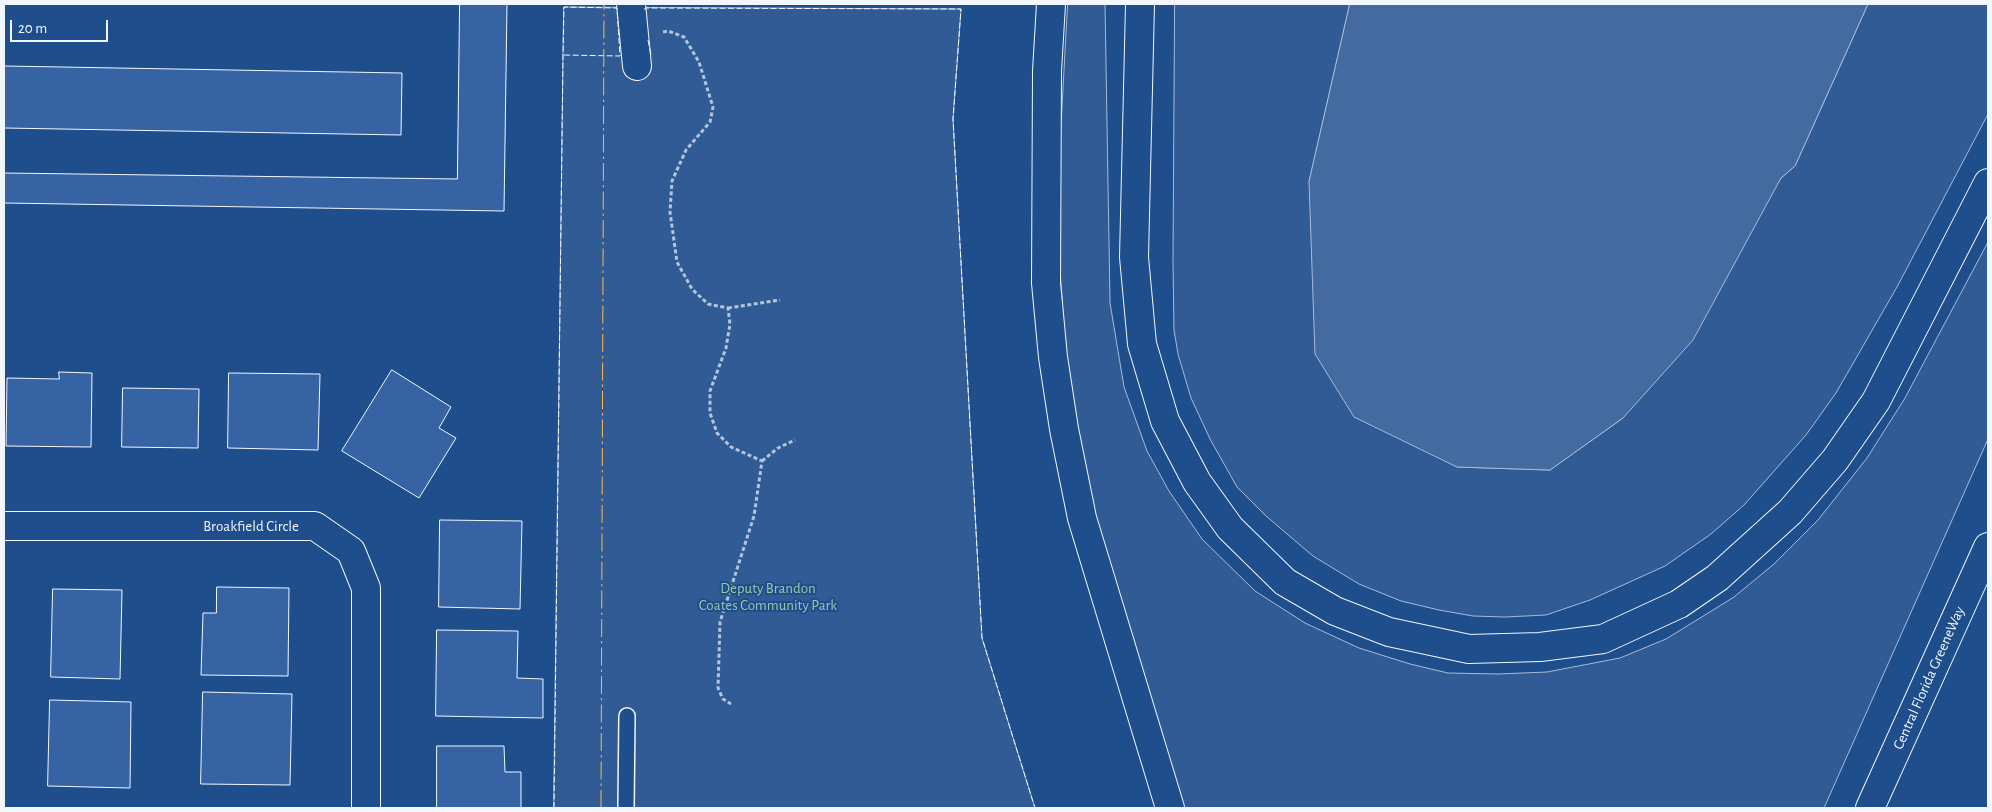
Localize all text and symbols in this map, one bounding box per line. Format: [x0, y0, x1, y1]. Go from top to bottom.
scale bar [12, 10, 110, 42]
text: 20 m [18, 21, 47, 36]
street label: Broakfield Circle [203, 517, 299, 535]
park label: Deputy Brandon Coates Community Park [699, 579, 837, 614]
street label: Central Florida GreeneWay [1889, 604, 1969, 752]

